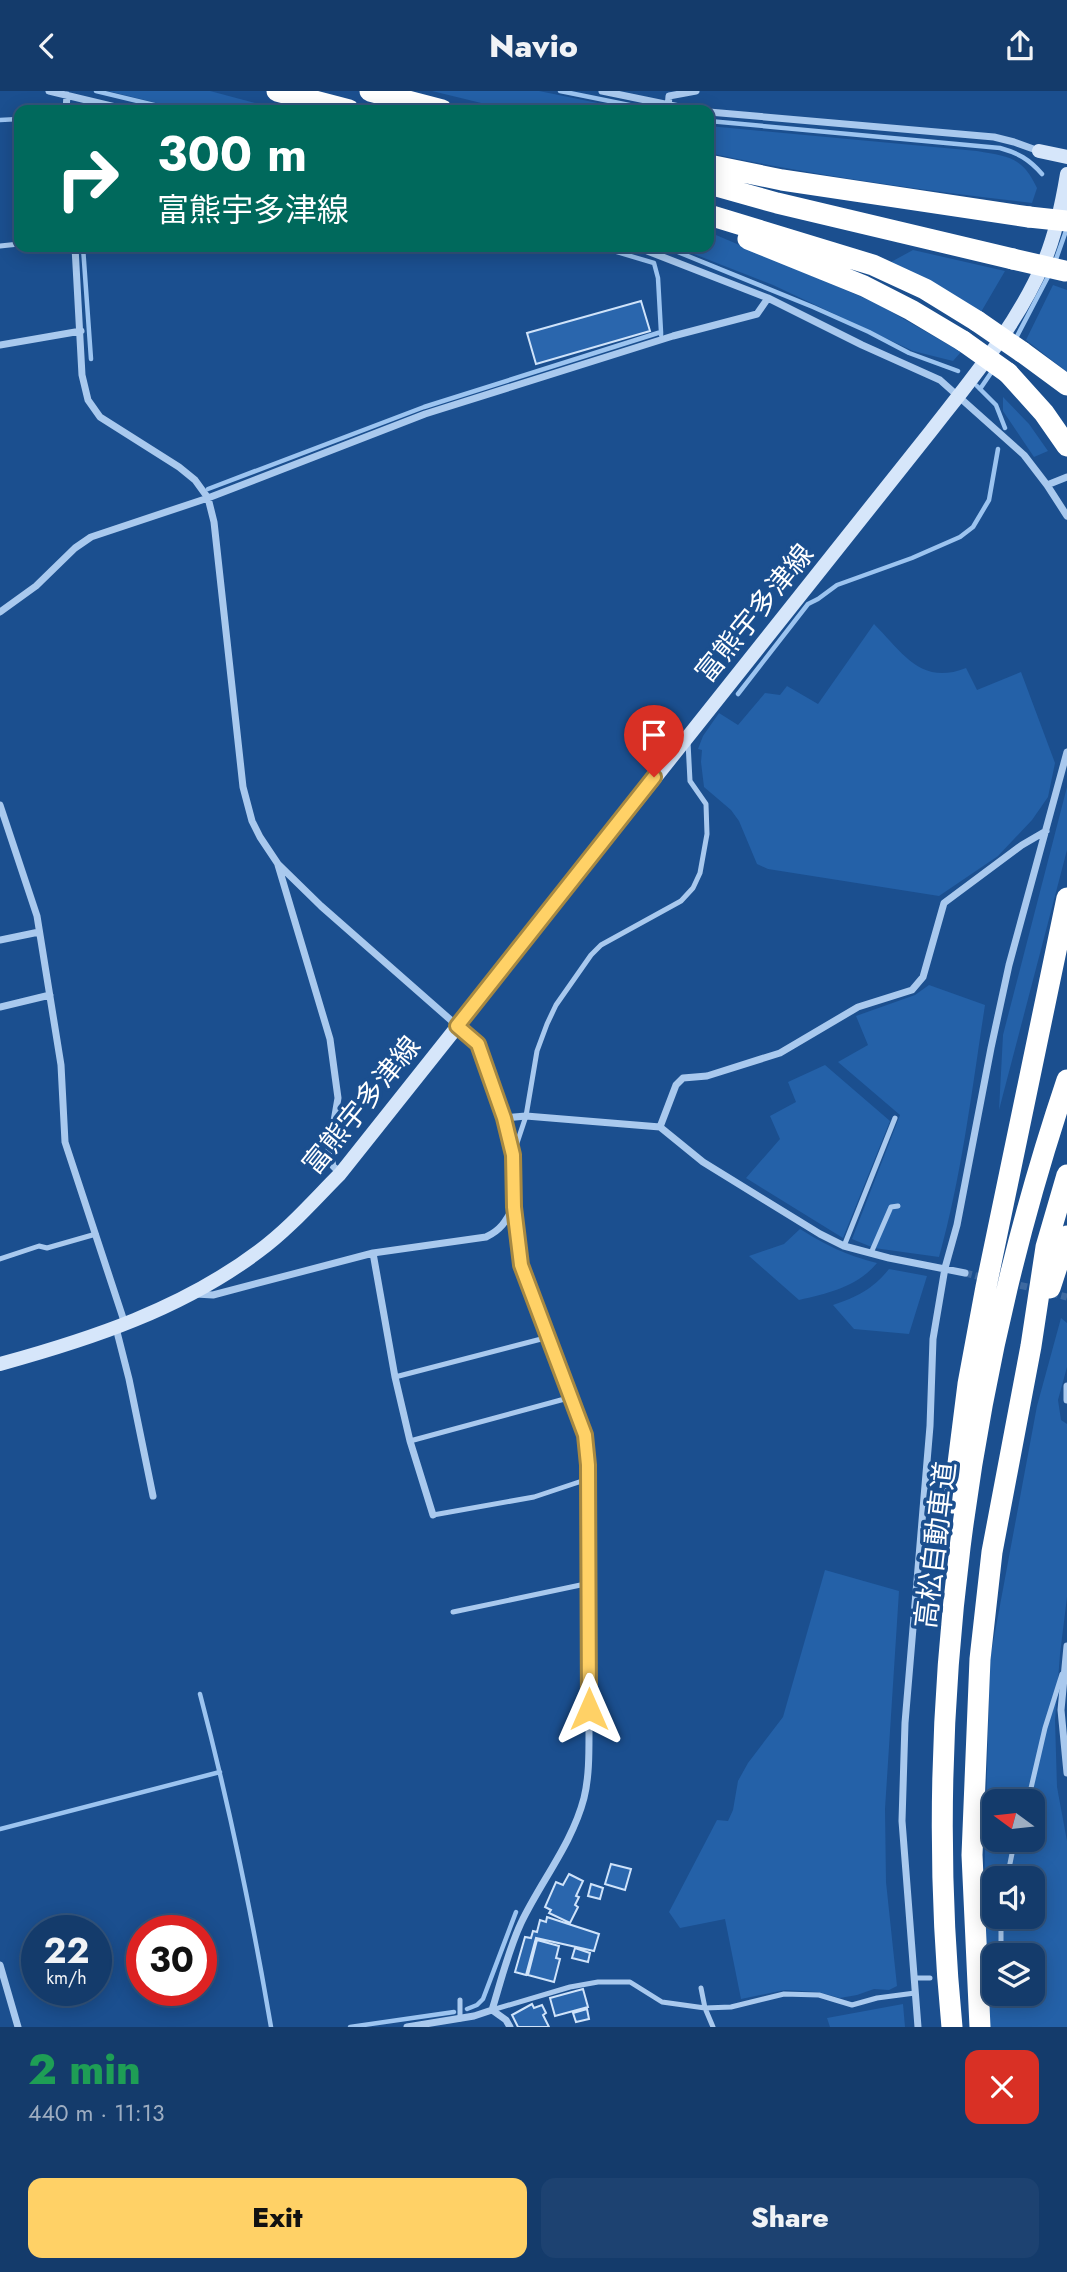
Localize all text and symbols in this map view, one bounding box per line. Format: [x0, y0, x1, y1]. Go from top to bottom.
text: Navio [489, 23, 578, 69]
icon: back [28, 27, 66, 65]
icon: share [1001, 27, 1039, 65]
text: 300 m [157, 119, 307, 189]
icon: right [42, 133, 133, 224]
text: 富熊宇多津線 [157, 187, 349, 233]
street label: 富熊宇多津線 [686, 535, 823, 692]
pin [624, 705, 684, 777]
icon: arrive [635, 716, 673, 754]
street label: 富熊宇多津線 [293, 1027, 430, 1184]
street label: 高松自動車道 [905, 1459, 966, 1631]
position arrow [552, 1672, 626, 1746]
north arrow [982, 1789, 1045, 1851]
map controls [982, 1789, 1045, 2006]
button: sound [982, 1866, 1045, 1929]
speed limit sign: 30 [126, 1915, 217, 2006]
text: 22 [44, 1926, 89, 1976]
button: layers [982, 1943, 1045, 2006]
text: km/h [46, 1965, 87, 1991]
text: 2 min [28, 2039, 141, 2100]
button: close [965, 2050, 1039, 2124]
text: 440 m · 11:13 [28, 2096, 165, 2130]
button: Exit [28, 2178, 527, 2258]
button: Share [541, 2178, 1039, 2258]

